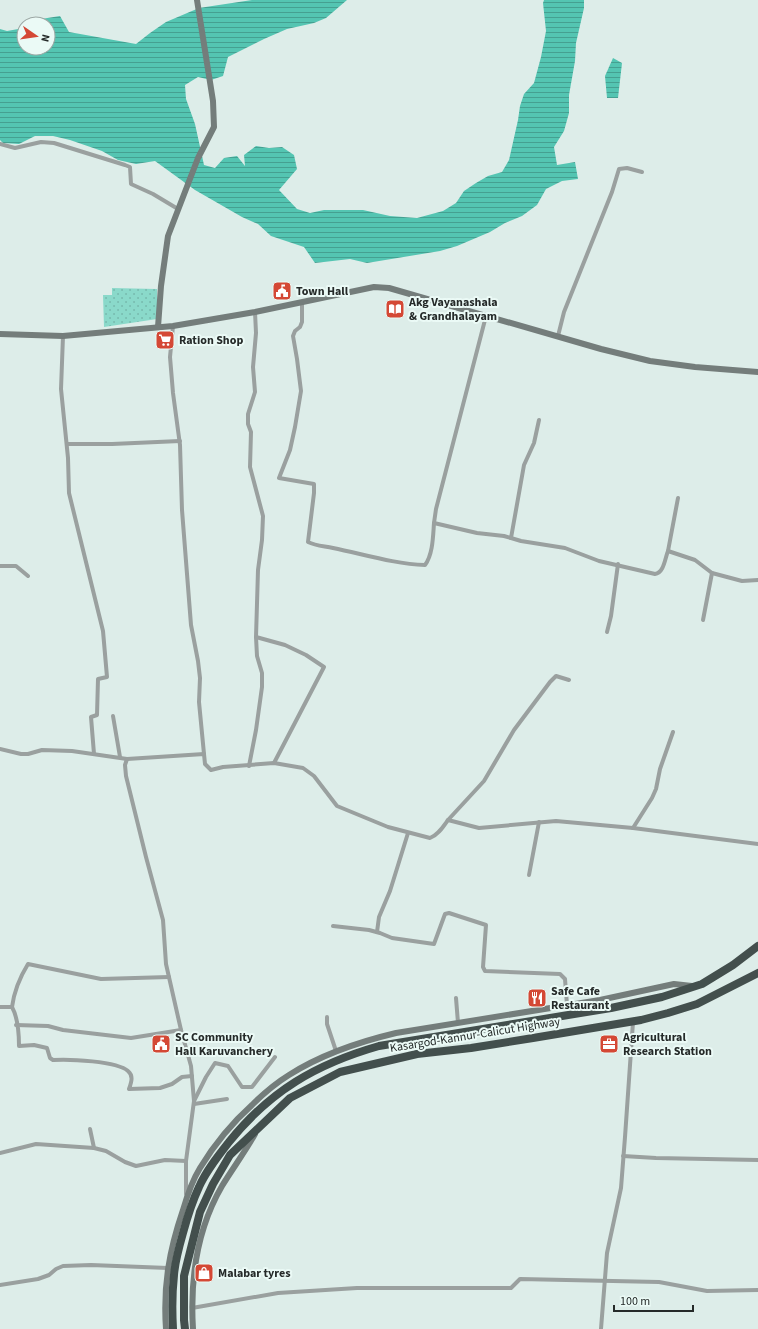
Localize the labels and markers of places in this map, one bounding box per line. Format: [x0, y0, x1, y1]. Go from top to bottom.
public building icon: Town Hall [271, 280, 293, 302]
place label: Town Hall [296, 283, 349, 300]
place label: Akg Vayanashala & Grandhalayam [408, 294, 498, 325]
library icon: Akg Vayanashala & Grandhalayam [384, 298, 406, 320]
supermarket icon: Ration Shop [154, 329, 176, 351]
place label: Ration Shop [179, 332, 243, 349]
place label: Safe Cafe Restaurant [551, 983, 610, 1014]
restaurant icon: Safe Cafe Restaurant [526, 987, 548, 1009]
place label: SC Community Hall Karuvanchery [175, 1029, 274, 1060]
place label: Agricultural Research Station [622, 1029, 712, 1060]
public building icon: SC Community Hall Karuvanchery [150, 1033, 172, 1055]
office icon: Agricultural Research Station [598, 1033, 620, 1055]
shop icon: Malabar tyres [193, 1262, 215, 1284]
place label: Malabar tyres [218, 1265, 291, 1282]

